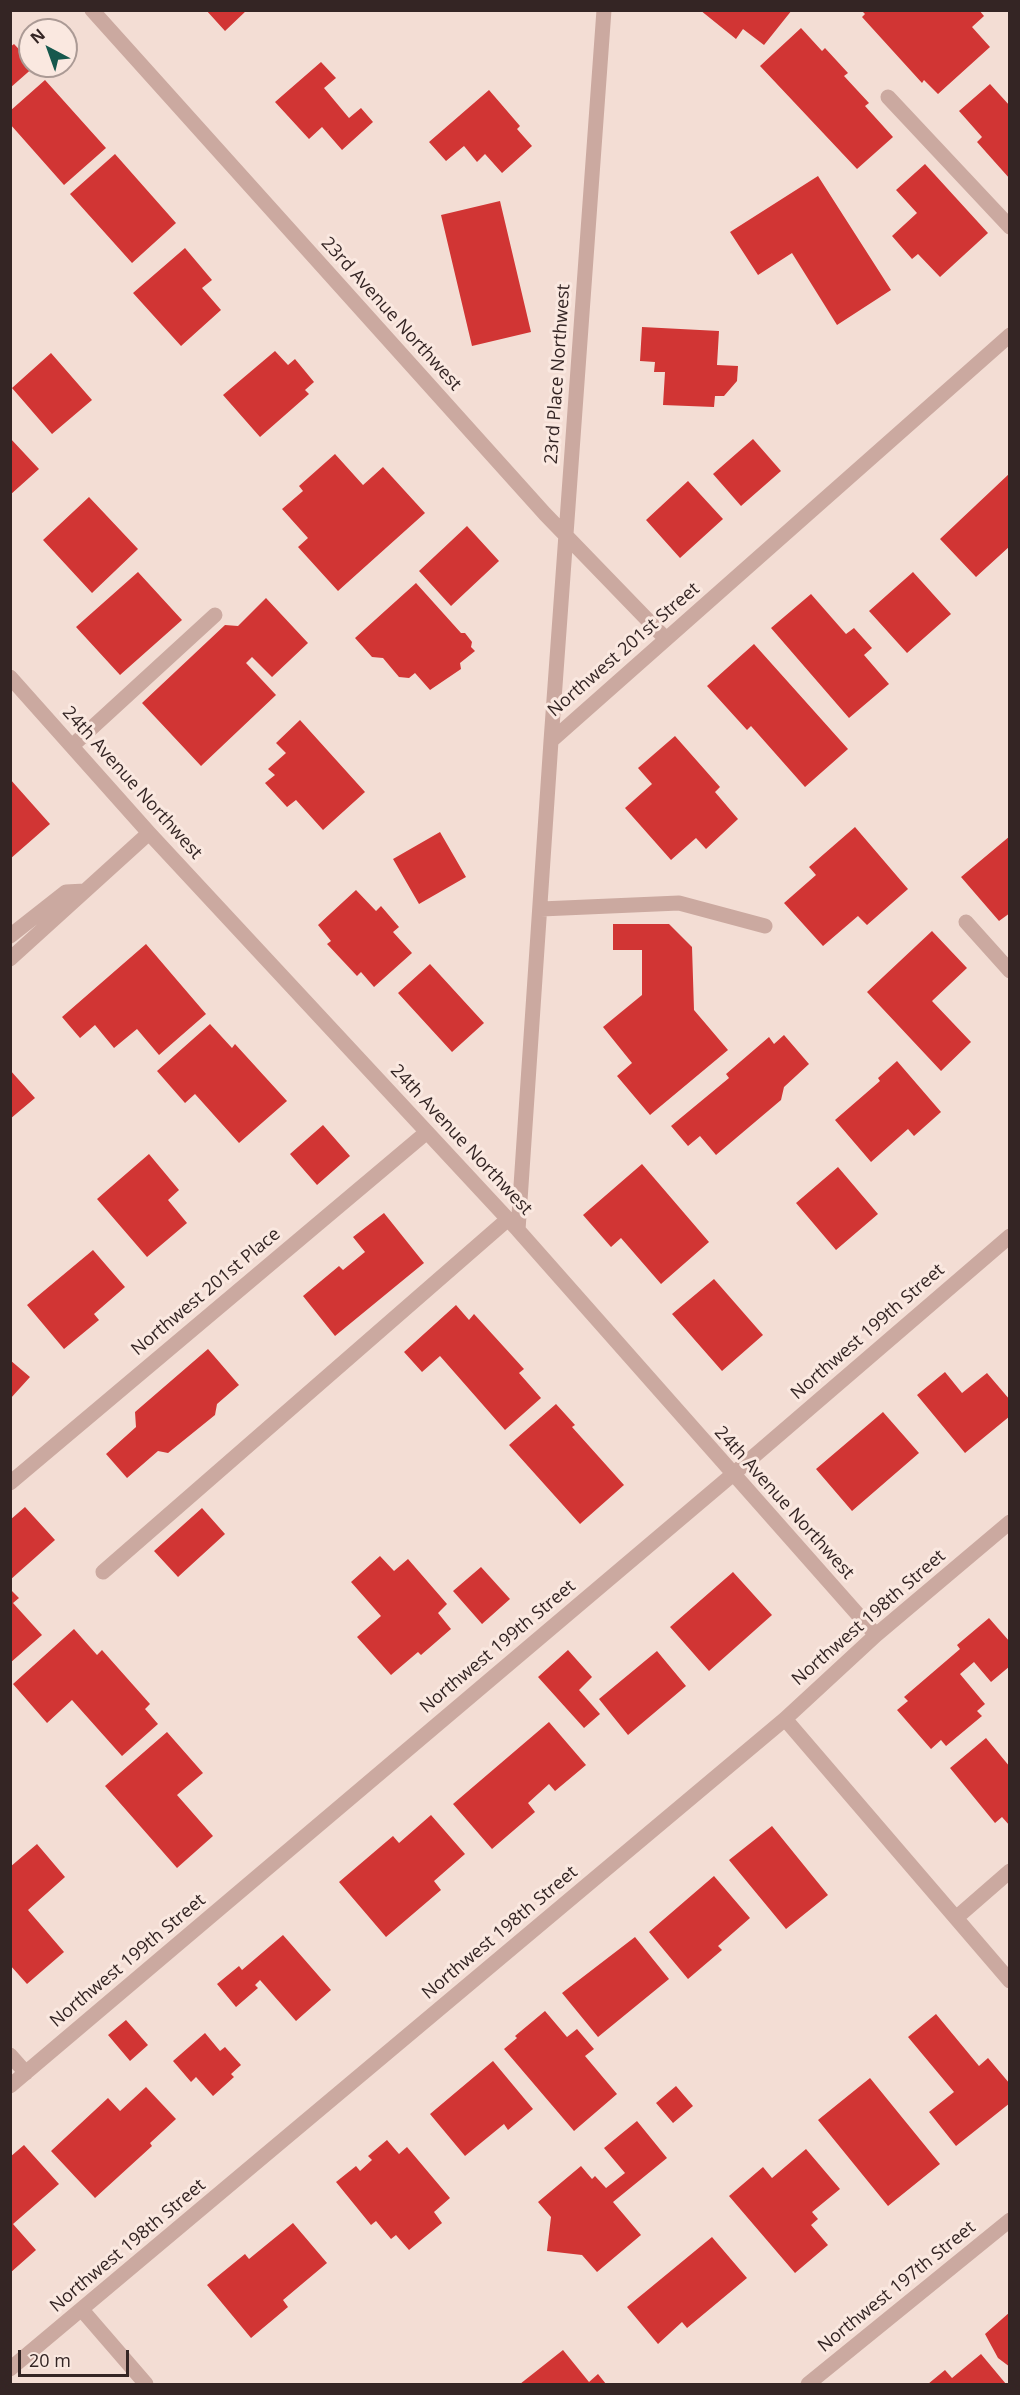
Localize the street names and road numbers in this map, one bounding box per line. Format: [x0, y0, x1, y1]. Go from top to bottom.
street label: 23rd Avenue Northwest [316, 233, 466, 395]
street label: 23rd Place Northwest [541, 283, 575, 465]
street label: Northwest 201st Street [544, 578, 704, 722]
street label: 24th Avenue Northwest [58, 702, 206, 864]
street label: 24th Avenue Northwest [385, 1060, 537, 1220]
street label: Northwest 201st Place [127, 1223, 285, 1361]
street label: Northwest 199th Street [787, 1259, 949, 1405]
street label: 24th Avenue Northwest [710, 1422, 858, 1584]
street label: Northwest 198th Street [788, 1545, 950, 1691]
street label: Northwest 199th Street [416, 1576, 580, 1718]
street label: Northwest 198th Street [418, 1862, 582, 2004]
street label: Northwest 199th Street [46, 1890, 210, 2032]
street label: Northwest 198th Street [46, 2175, 210, 2317]
street label: Northwest 197th Street [814, 2217, 980, 2357]

